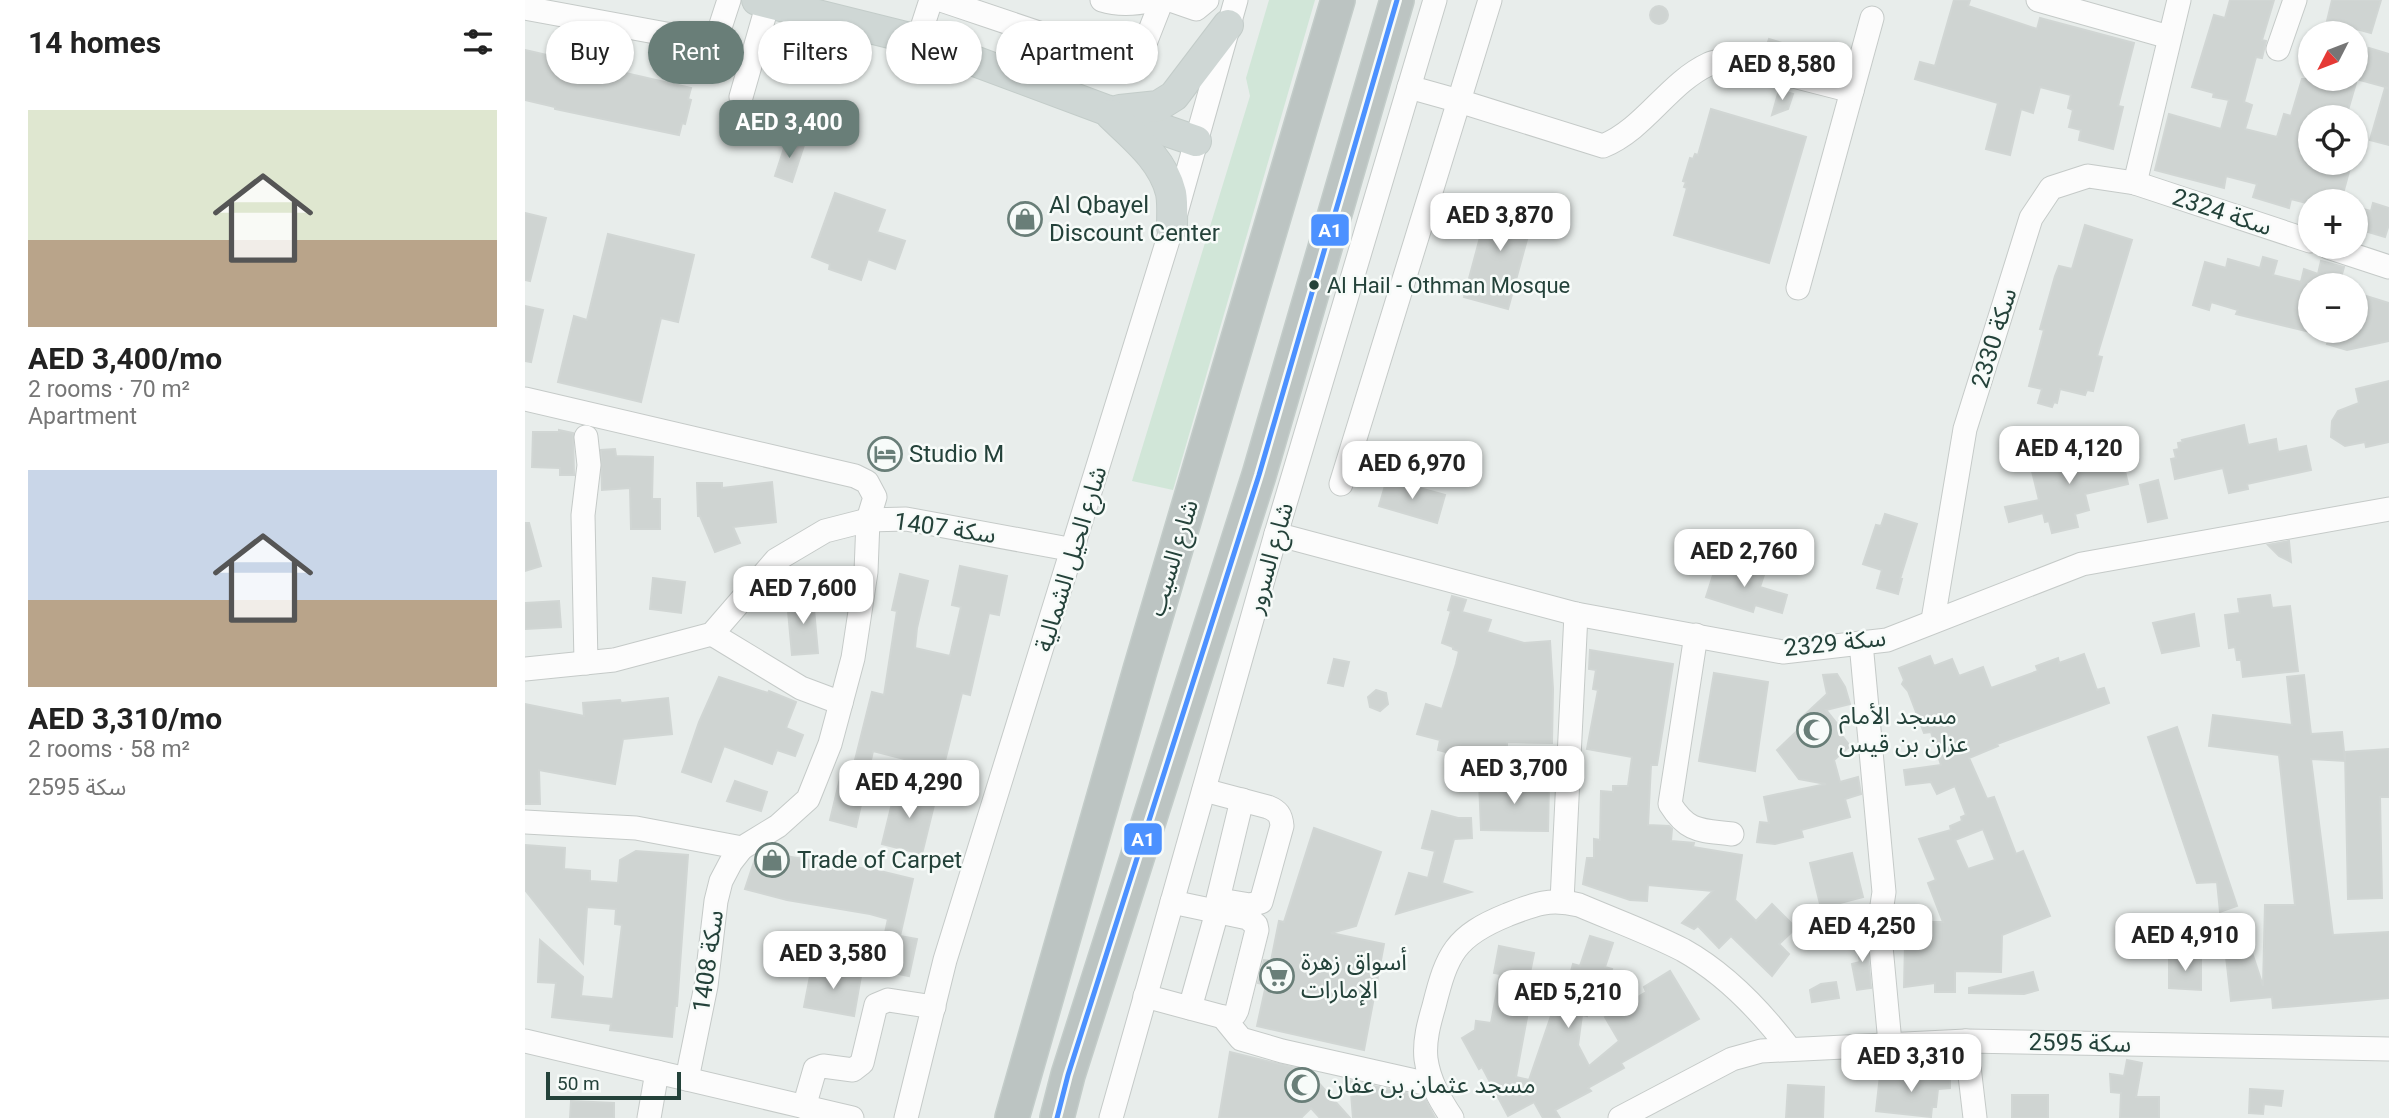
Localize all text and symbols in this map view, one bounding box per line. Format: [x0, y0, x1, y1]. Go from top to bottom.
chip: Buy [546, 21, 634, 84]
chip: Rent [648, 21, 744, 84]
chip: Filters [758, 21, 872, 84]
chip: New [886, 21, 982, 84]
chip: Apartment [996, 21, 1158, 84]
north arrow [2298, 21, 2368, 91]
map controls [2298, 21, 2368, 343]
icon: filters [459, 23, 497, 61]
text: 14 homes [28, 25, 161, 60]
pin: AED 8,580 [1702, 42, 1862, 102]
text: AED 8,580 [1728, 51, 1836, 78]
pin: AED 3,400 [709, 100, 869, 160]
button: locate [2298, 105, 2368, 175]
text: AED 3,400 [735, 109, 843, 136]
icon: home [200, 155, 326, 281]
street label: سكة 2324 [2169, 183, 2275, 241]
button: + [2298, 189, 2368, 259]
place label: Al Qbayel Discount Center [1049, 191, 1220, 247]
pin: AED 3,870 [1420, 194, 1580, 253]
shop icon: Al Qbayel Discount Center [1006, 200, 1044, 238]
text: AED 3,870 [1446, 202, 1554, 229]
line badge: A1 [1310, 213, 1350, 247]
text: A1 [1318, 219, 1342, 242]
place label: Al Hail - Othman Mosque [1327, 273, 1570, 298]
button: − [2298, 273, 2368, 343]
marker: Al Hail - Othman Mosque [1307, 278, 1321, 292]
street label: سكة 2330 [1966, 285, 2022, 391]
text: AED 3,400/mo [28, 341, 222, 376]
text: 2 rooms · 70 m² [28, 376, 190, 403]
text: Apartment [28, 403, 137, 430]
pin: AED 4,120 [1989, 426, 2149, 486]
hotel icon: Studio M [866, 435, 904, 473]
text: AED 4,120 [2015, 435, 2123, 462]
place label: Studio M [909, 440, 1004, 468]
pin: AED 6,970 [1332, 442, 1492, 501]
text: AED 6,970 [1358, 450, 1466, 477]
street label: شارع الحيل الشمالية [1029, 463, 1115, 656]
street label: شارع السيب [1142, 496, 1207, 620]
street label: شارع السرور [1241, 499, 1302, 618]
street label: سكة 1407 [892, 507, 998, 549]
icon: home [200, 515, 326, 641]
pin: AED 2,760 [1664, 530, 1824, 589]
text: AED 2,760 [1690, 538, 1798, 565]
pin: AED 7,600 [723, 566, 883, 626]
text: AED 7,600 [749, 575, 857, 602]
street label: سكة 2329 [1783, 624, 1887, 662]
text: AED 3,310/mo [28, 701, 222, 736]
place label: مسجد الأمام عزان بن قيس [1839, 702, 1968, 758]
mosque icon: مسجد الأمام عزان بن قيس [1795, 711, 1833, 749]
text: 2 rooms · 58 m² [28, 736, 190, 763]
pin: AED 3,700 [1434, 746, 1594, 806]
text: AED 3,700 [1460, 755, 1568, 782]
pin: AED 4,290 [829, 760, 989, 820]
text: AED 4,290 [855, 769, 963, 796]
text: سكة 2595 [28, 774, 126, 801]
line badge: A1 [1123, 822, 1163, 856]
text: A1 [1131, 828, 1155, 851]
shop icon: Trade of Carpet [753, 841, 791, 879]
place label: Trade of Carpet [797, 846, 962, 874]
pin: AED 4,250 [1782, 904, 1942, 964]
street label: سكة 1408 [687, 908, 729, 1014]
text: AED 4,250 [1808, 913, 1916, 940]
pin: AED 4,910 [2105, 914, 2265, 973]
text: AED 4,910 [2131, 922, 2239, 949]
pin: AED 3,580 [753, 932, 913, 991]
text: AED 3,580 [779, 940, 887, 967]
place label: أسواق زهرة الإمارات [1301, 946, 1407, 1006]
supermarket icon: أسواق زهرة الإمارات [1258, 957, 1296, 995]
pin: AED 5,210 [1488, 970, 1648, 1030]
text: AED 5,210 [1514, 979, 1622, 1006]
street label: سكة 2595 [2028, 1028, 2132, 1058]
pin: AED 3,310 [1831, 1034, 1991, 1094]
text: AED 3,310 [1857, 1043, 1965, 1070]
mosque icon: مسجد عثمان بن عفان [1283, 1066, 1321, 1104]
scale bar [546, 1069, 681, 1101]
place label: مسجد عثمان بن عفان [1327, 1071, 1536, 1099]
text: 50 m [557, 1072, 600, 1095]

